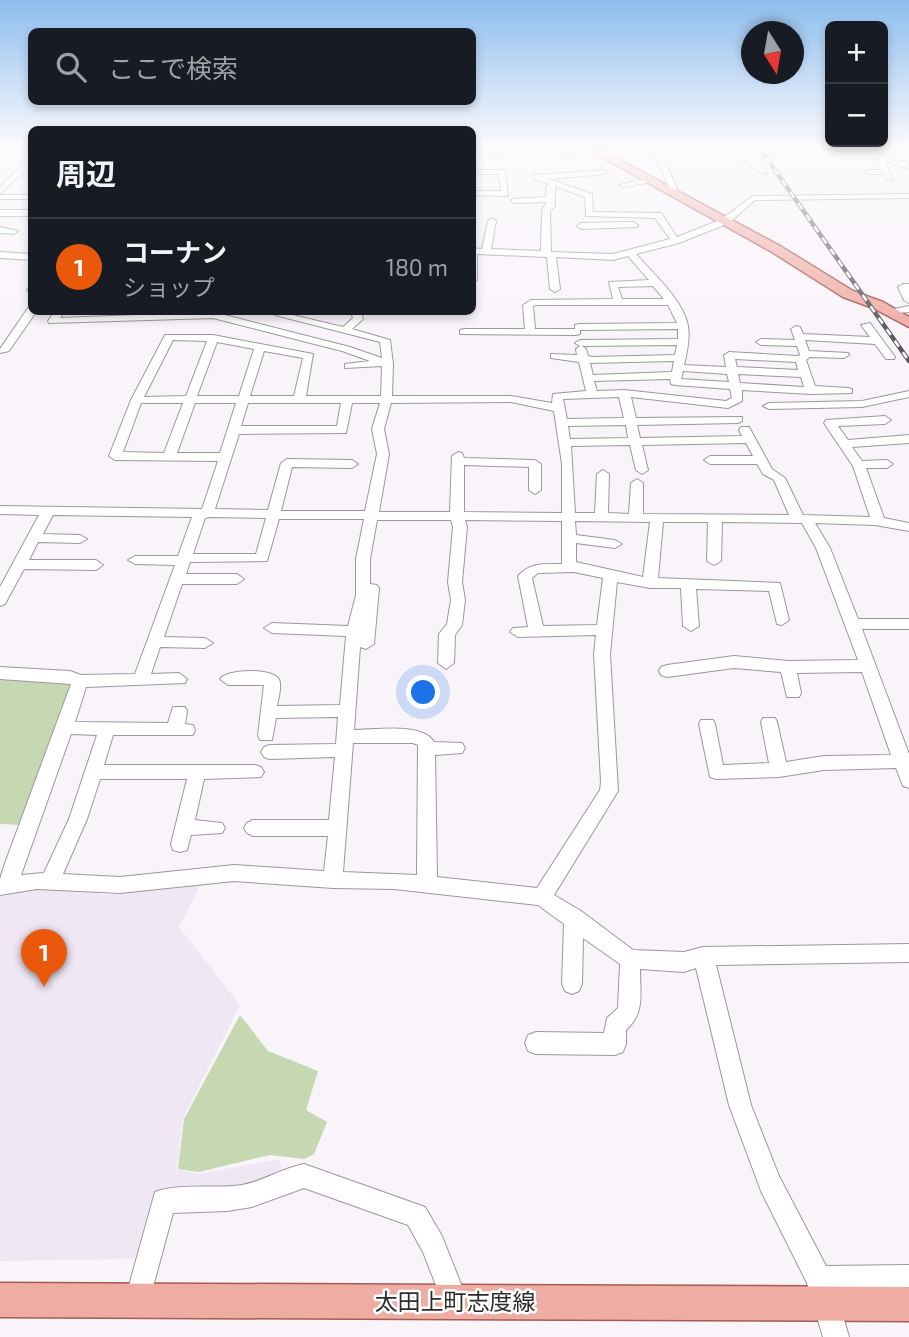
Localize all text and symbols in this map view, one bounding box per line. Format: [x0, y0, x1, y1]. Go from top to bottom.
north arrow [741, 21, 804, 84]
map controls [825, 21, 888, 147]
button: + [825, 21, 888, 84]
search box [28, 28, 476, 105]
icon: search [52, 48, 90, 86]
text: ここで検索 [108, 52, 238, 83]
button: − [825, 84, 888, 147]
text: 周辺 [56, 155, 116, 191]
text: コーナン [123, 236, 227, 267]
text: 1 [74, 253, 84, 281]
text: 180 m [386, 253, 448, 281]
text: ショップ [123, 273, 215, 301]
your location [406, 675, 440, 709]
pin: 1 [21, 929, 67, 987]
street label: 太田上町志度線 [375, 1287, 536, 1315]

